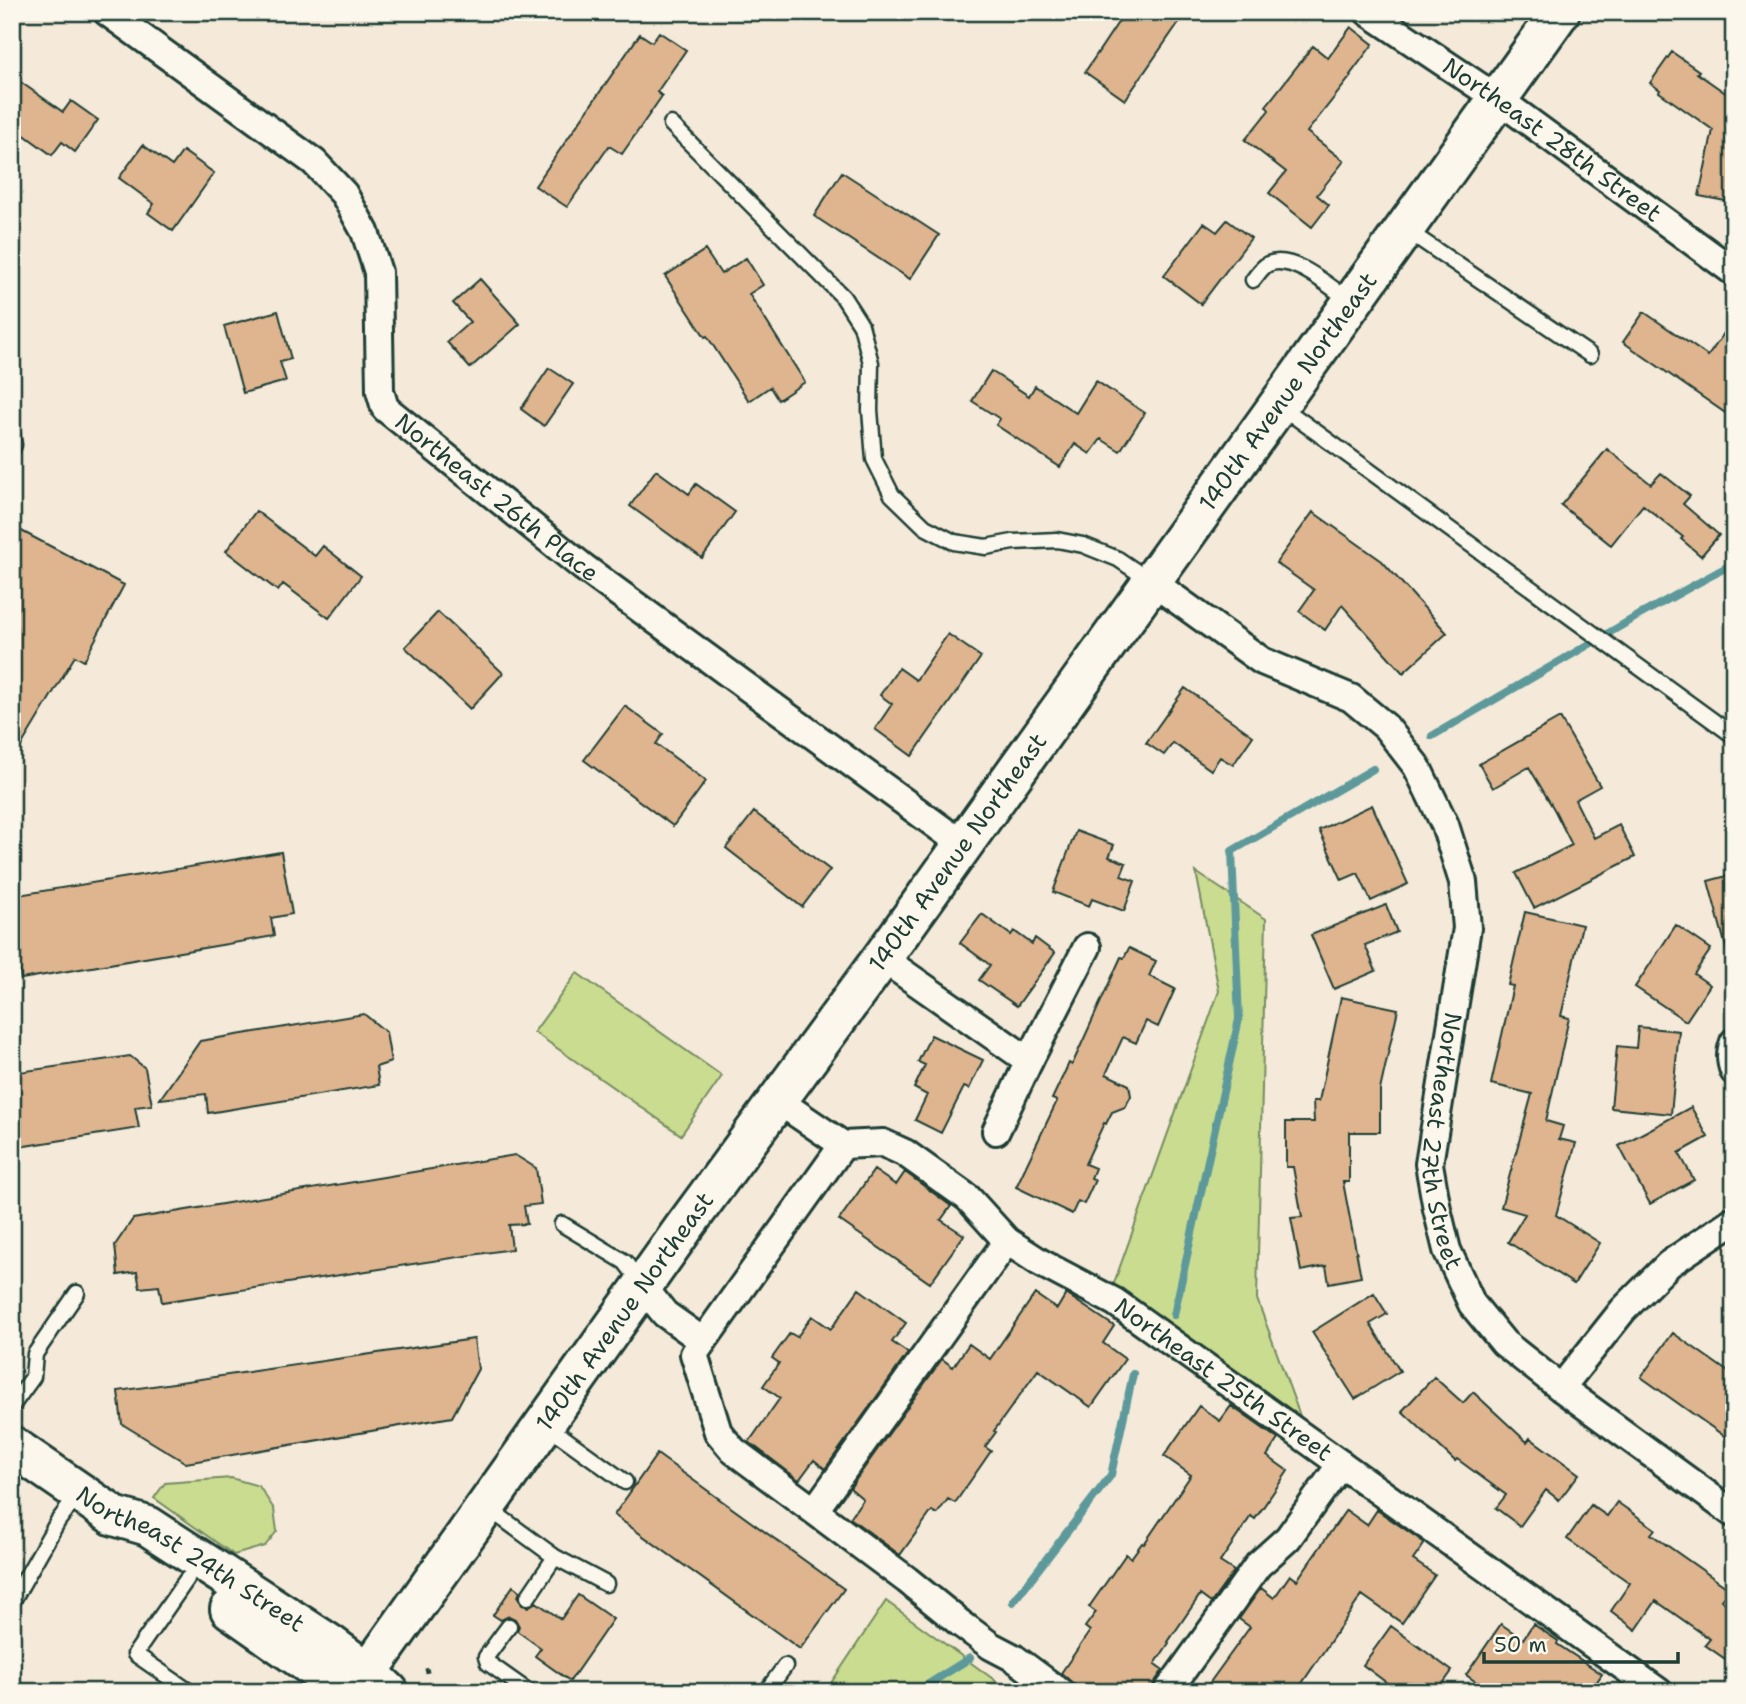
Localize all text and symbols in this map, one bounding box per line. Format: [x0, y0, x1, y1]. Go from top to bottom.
street label: Northeast 28th Street [1436, 50, 1668, 229]
street label: 140th Avenue Northeast [1191, 266, 1384, 517]
street label: Northeast 26th Place [388, 406, 605, 589]
street label: 140th Avenue Northeast [861, 727, 1054, 978]
street label: Northeast 27th Street [1413, 1010, 1470, 1275]
street label: 140th Avenue Northeast [529, 1185, 721, 1437]
street label: Northeast 25th Street [1108, 1291, 1339, 1469]
street label: Northeast 24th Street [70, 1479, 311, 1640]
scale bar [1484, 1620, 1678, 1664]
text: 50 m [1494, 1631, 1547, 1659]

